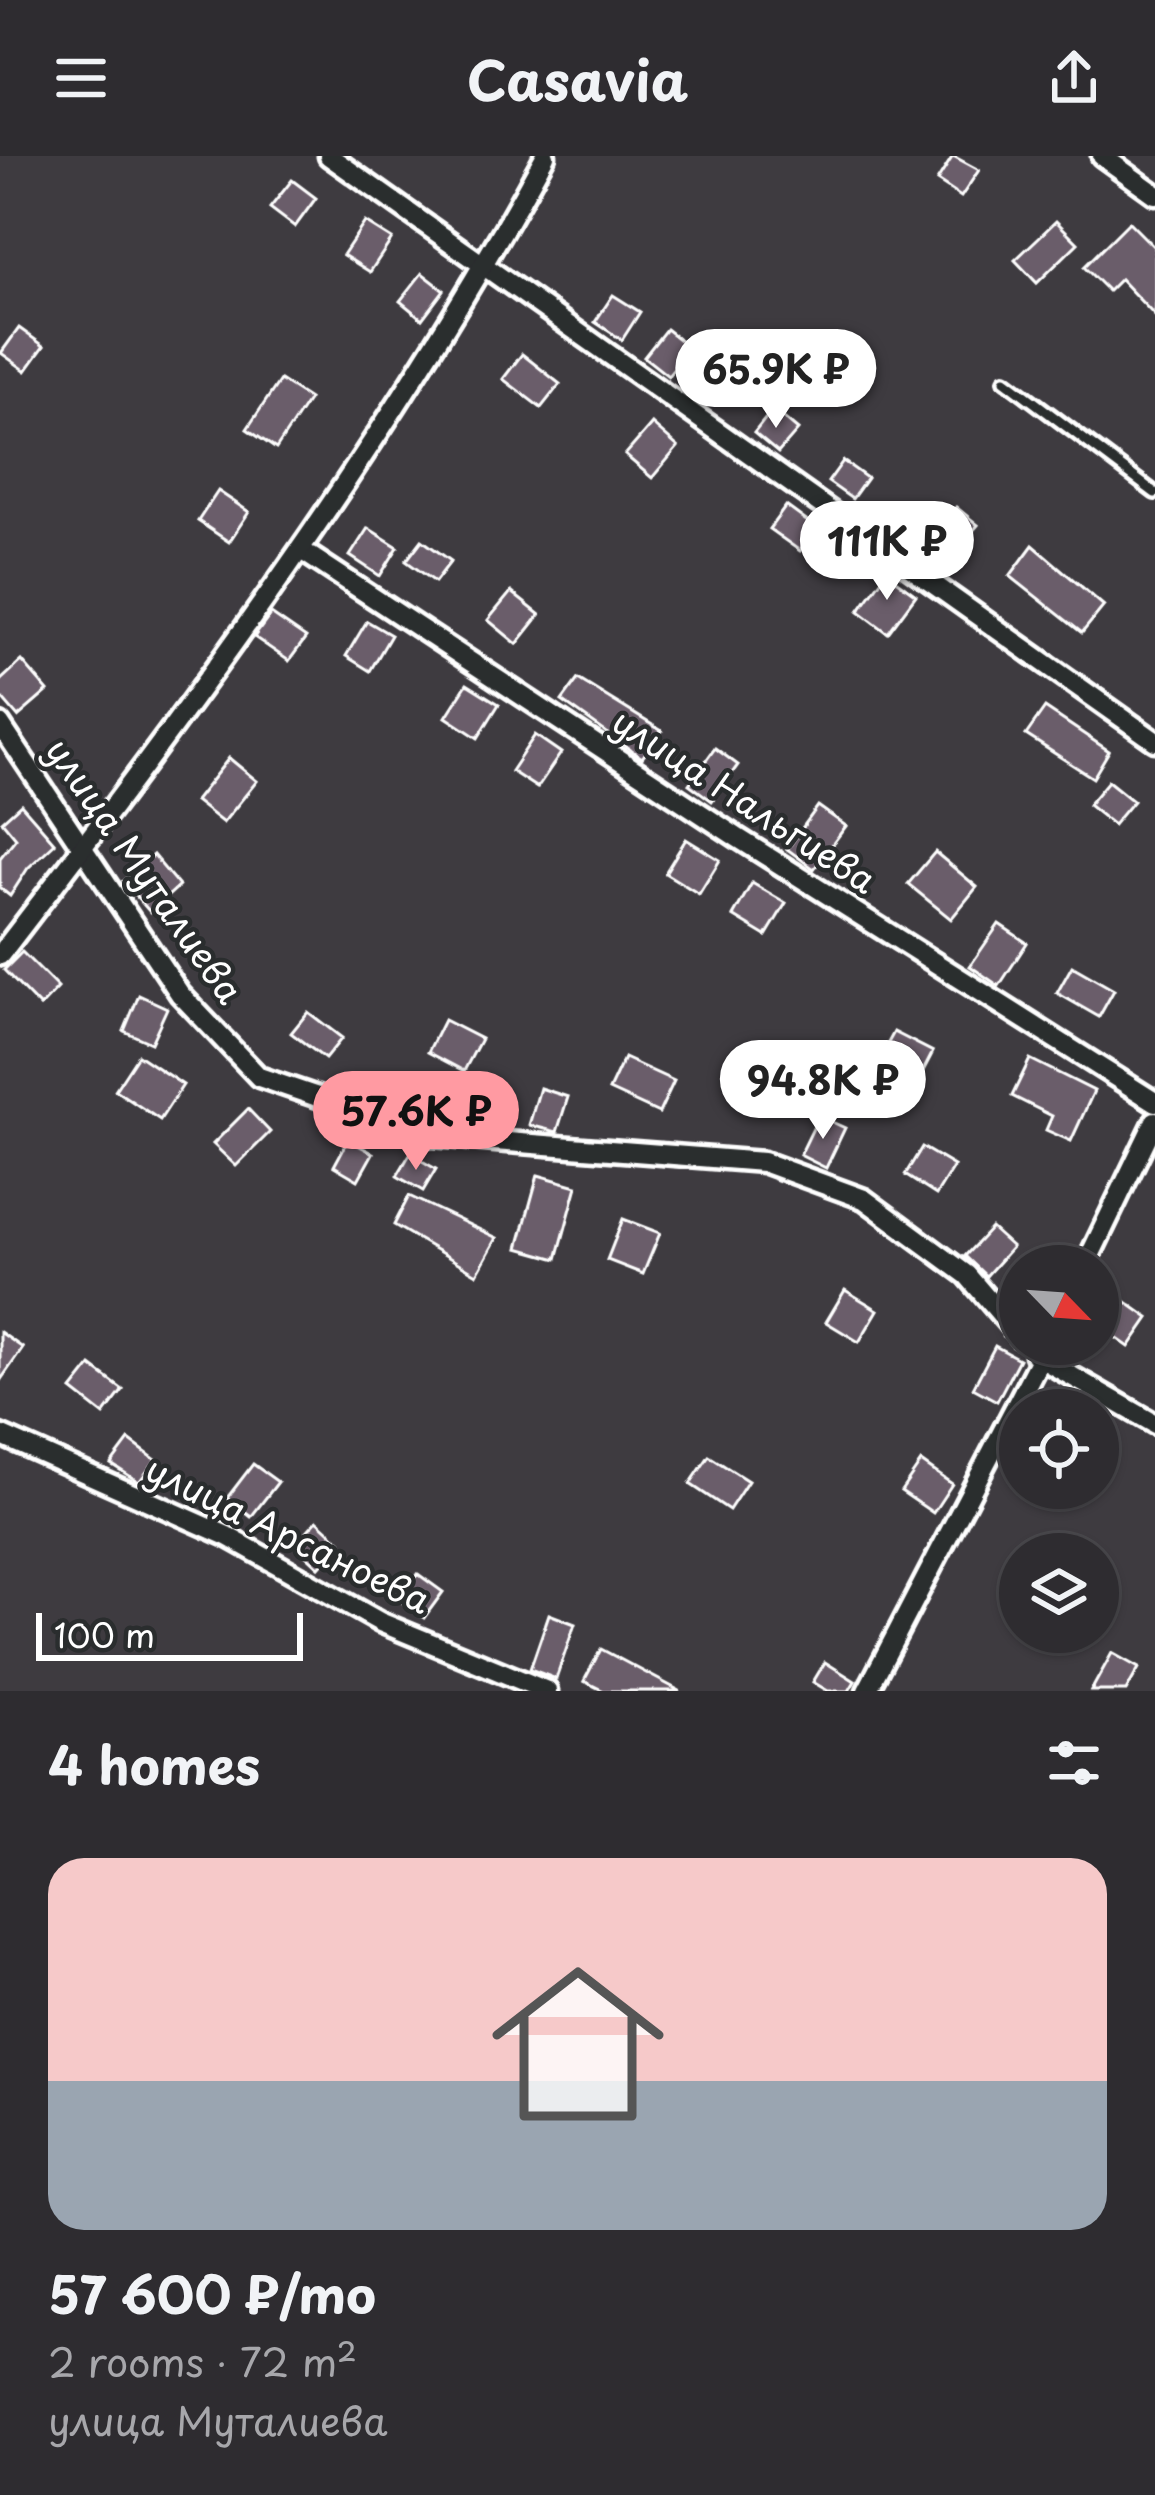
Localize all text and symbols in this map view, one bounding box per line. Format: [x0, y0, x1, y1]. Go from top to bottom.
text: Casavia [467, 38, 688, 119]
icon: menu [48, 45, 114, 111]
icon: share [1041, 45, 1107, 111]
pin: 65.9K ₽ [665, 329, 887, 431]
text: 65.9K ₽ [702, 338, 850, 397]
pin: 111K ₽ [789, 501, 985, 603]
text: 111K ₽ [827, 510, 947, 569]
street label: улица Нальгиева [602, 693, 888, 906]
street label: улица Муталиева [34, 726, 258, 1014]
pin: 94.8K ₽ [712, 1040, 934, 1142]
text: 94.8K ₽ [747, 1049, 899, 1108]
pin: 57.6K ₽ [305, 1071, 527, 1173]
text: 57.6K ₽ [340, 1080, 492, 1139]
north arrow [999, 1245, 1119, 1365]
map controls [999, 1245, 1119, 1653]
button: locate [999, 1389, 1119, 1509]
street label: улица Арсаноева [137, 1441, 441, 1626]
button: layers [999, 1533, 1119, 1653]
scale bar [36, 1607, 303, 1660]
text: 100 m [54, 1609, 155, 1659]
text: 4 homes [48, 1725, 260, 1802]
icon: filters [1041, 1730, 1107, 1796]
icon: home [470, 1936, 686, 2152]
text: 57 600 ₽/mo [48, 2254, 376, 2331]
text: 2 rooms · 72 m² [48, 2331, 357, 2390]
text: улица Муталиева [48, 2390, 388, 2449]

